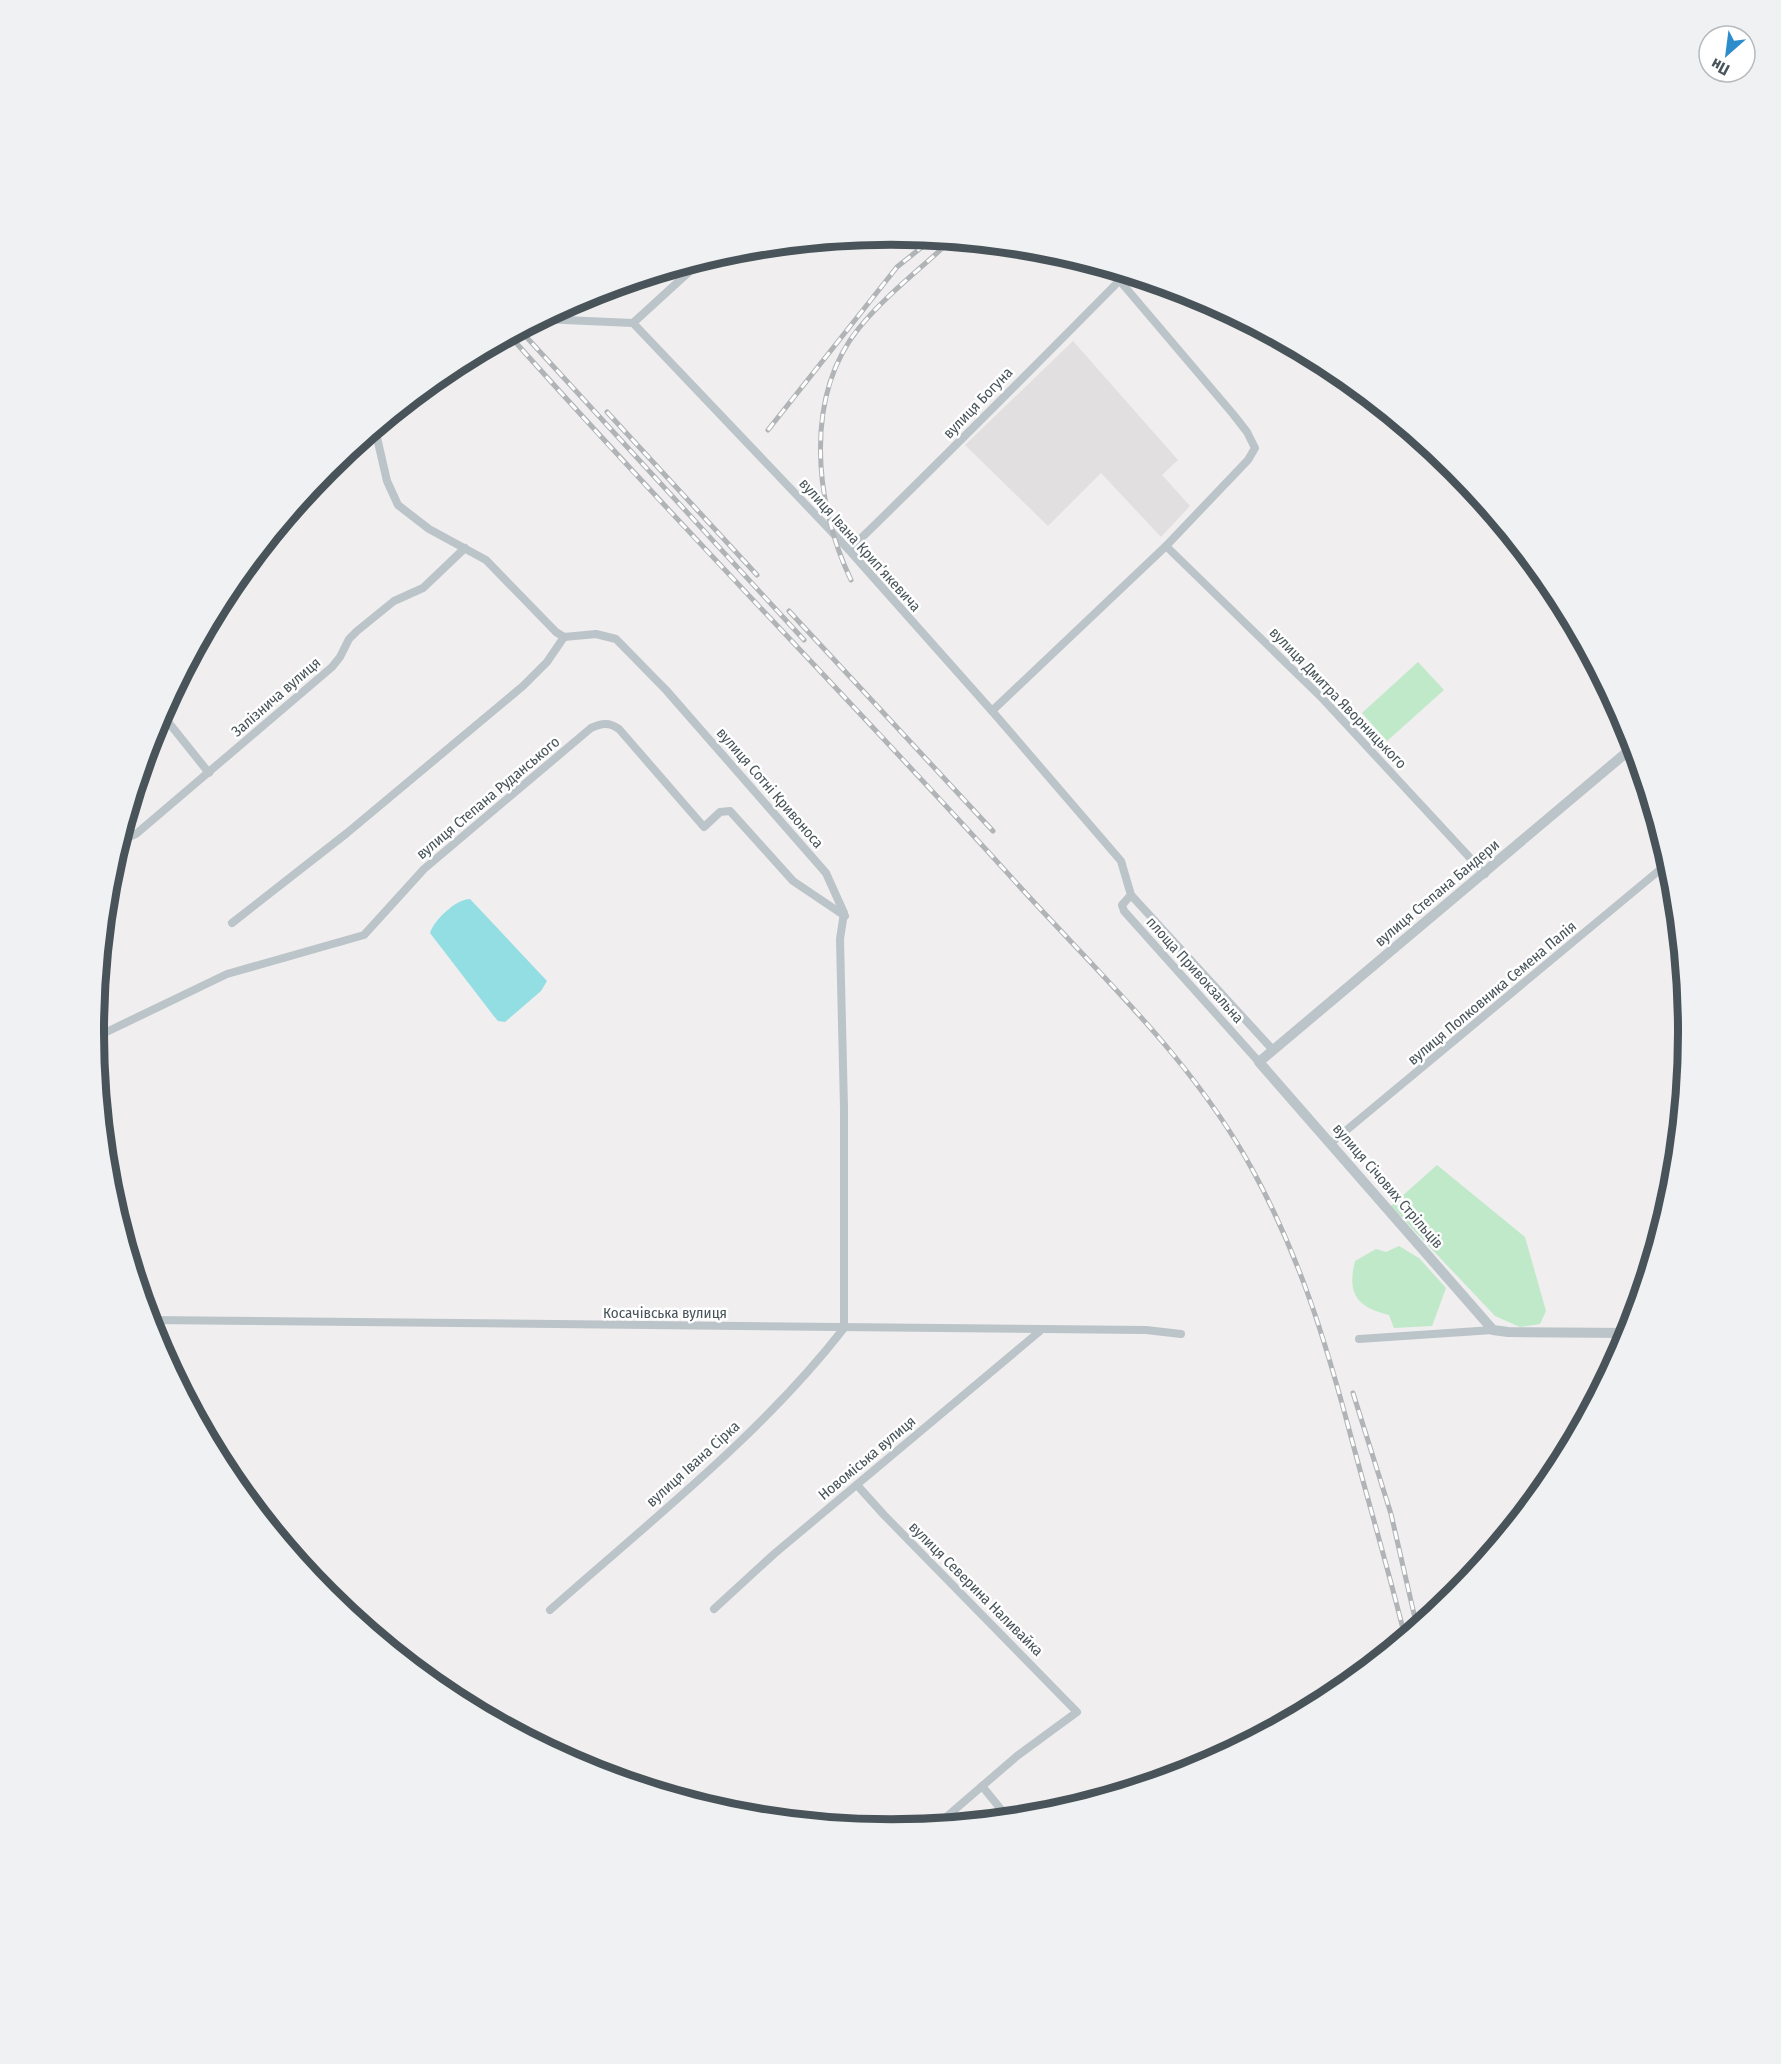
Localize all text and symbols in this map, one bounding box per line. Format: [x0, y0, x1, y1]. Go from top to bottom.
north arrow [1697, 24, 1757, 84]
text: Пн [1708, 54, 1733, 79]
street label: вулиця Богуна [940, 364, 1016, 442]
street label: вулиця Івана Крипʼякевича [795, 475, 925, 615]
street label: вулиця Дмитра Яворницького [1266, 624, 1410, 772]
street label: Залізнича вулиця [228, 653, 324, 741]
street label: вулиця Сотні Кривоноса [713, 724, 827, 852]
street label: вулиця Степана Руданського [413, 733, 563, 863]
street label: вулиця Степана Бандери [1371, 836, 1503, 950]
street label: площа Привокзальна [1143, 913, 1247, 1027]
street label: вулиця Полковника Семена Палія [1404, 917, 1580, 1069]
street label: вулиця Січових Стрільців [1329, 1120, 1447, 1252]
street label: Косачівська вулиця [603, 1304, 727, 1322]
street label: Новоміська вулиця [815, 1412, 919, 1504]
street label: вулиця Івана Сірка [643, 1417, 743, 1511]
street label: вулиця Северина Наливайка [905, 1518, 1047, 1660]

